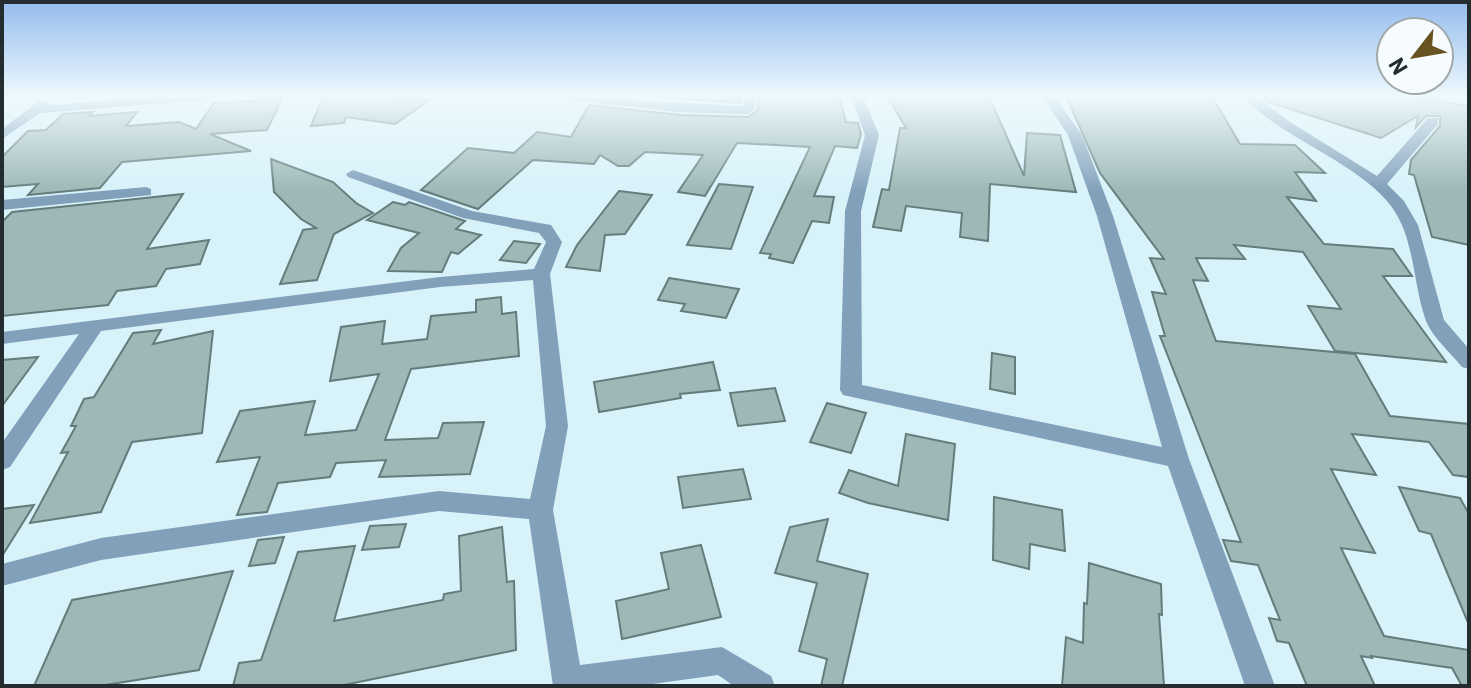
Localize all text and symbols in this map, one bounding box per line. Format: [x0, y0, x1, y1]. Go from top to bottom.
north arrow [1375, 16, 1455, 96]
text: N [1382, 54, 1412, 80]

